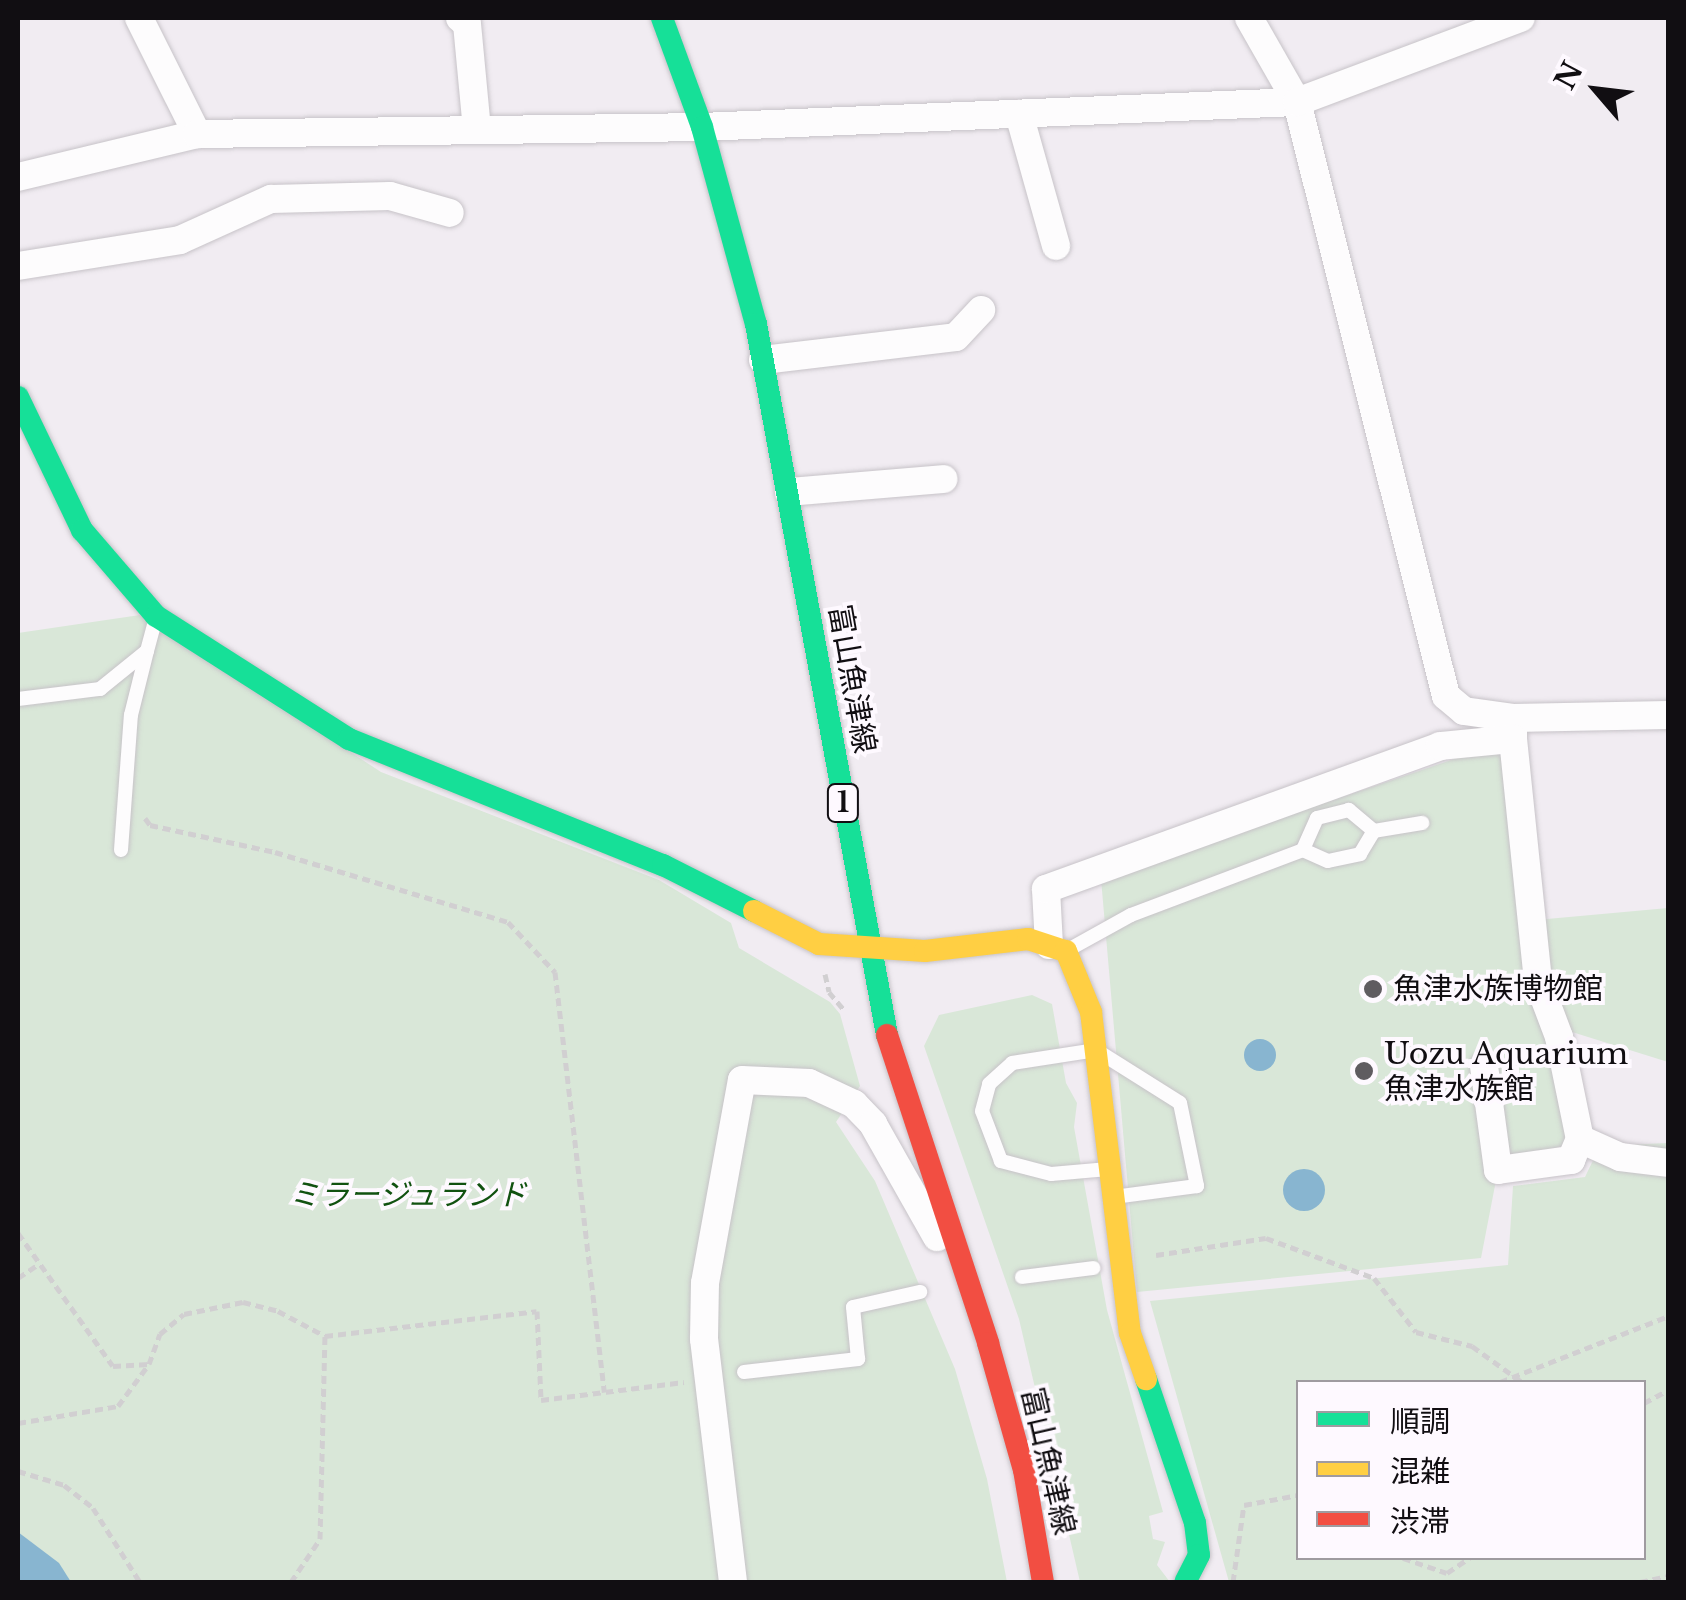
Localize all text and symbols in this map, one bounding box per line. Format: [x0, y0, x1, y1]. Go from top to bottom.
north arrow [1546, 40, 1646, 140]
text: N [1547, 56, 1591, 96]
street label: 富山魚津線 [821, 602, 883, 756]
road number: 1 [826, 780, 860, 826]
place label: 魚津水族博物館 [1393, 971, 1603, 1007]
marker: 魚津水族博物館 [1362, 978, 1384, 1000]
place label: Uozu Aquarium 魚津水族館 [1384, 1036, 1629, 1106]
marker: Uozu Aquarium 魚津水族館 [1353, 1060, 1375, 1082]
park label: ミラージュランド [288, 1177, 528, 1213]
legend [1296, 1380, 1646, 1560]
street label: 富山魚津線 [1014, 1384, 1082, 1538]
text: 順調 [1390, 1403, 1450, 1440]
text: 混雑 [1390, 1453, 1450, 1490]
text: 渋滞 [1390, 1503, 1450, 1540]

